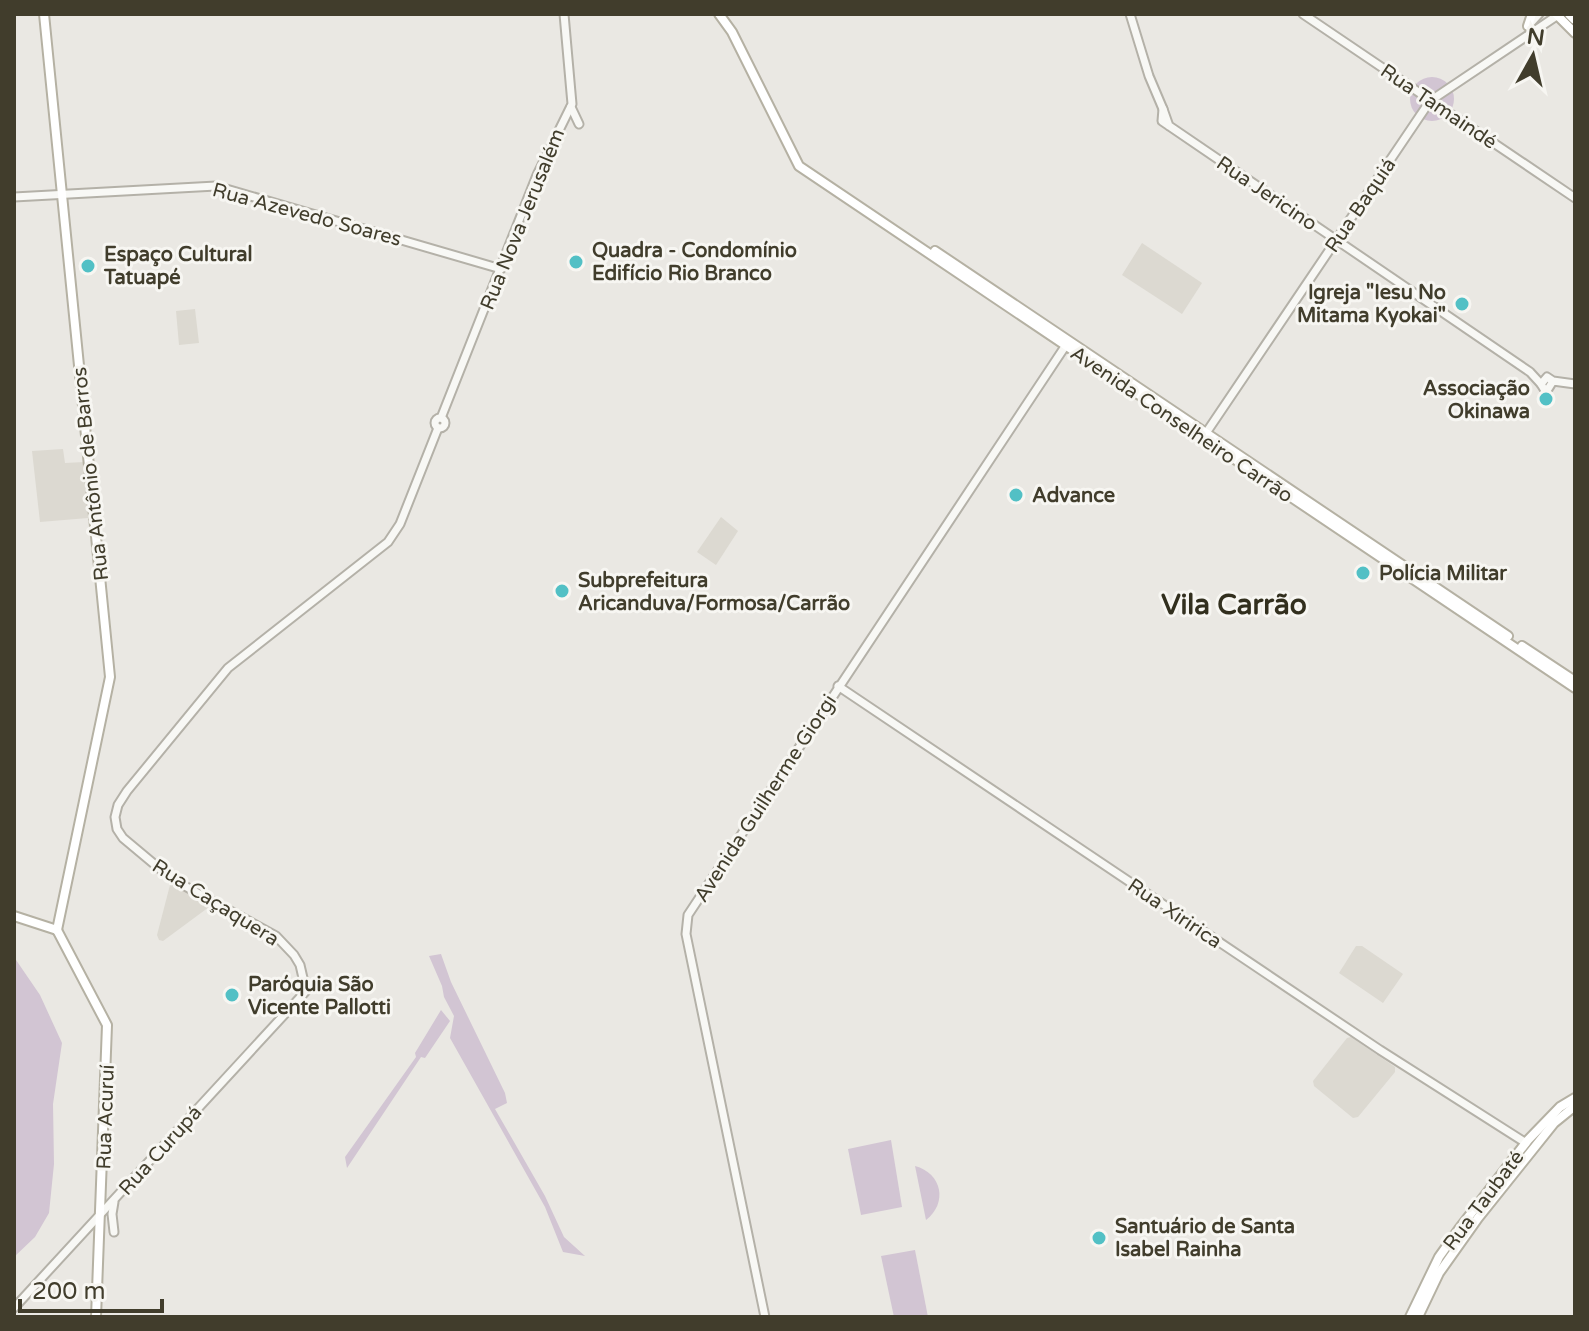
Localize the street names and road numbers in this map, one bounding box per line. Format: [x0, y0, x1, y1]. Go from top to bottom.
street label: Rua Tamaindé [1376, 59, 1501, 155]
street label: Rua Nova Jerusalém [476, 125, 570, 314]
street label: Rua Jericino [1212, 151, 1321, 236]
street label: Rua Baquiá [1320, 154, 1401, 257]
street label: Rua Azevedo Soares [210, 178, 404, 252]
street label: Avenida Conselheiro Carrão [1066, 341, 1297, 508]
street label: Rua Antônio de Barros [68, 366, 114, 582]
street label: Avenida Guilherme Giorgi [690, 690, 842, 907]
street label: Rua Caçaquera [148, 854, 283, 951]
street label: Rua Xiririca [1123, 874, 1226, 954]
street label: Rua Acuruí [92, 1064, 120, 1170]
street label: Rua Curupá [114, 1101, 207, 1200]
street label: Rua Taubaté [1438, 1146, 1529, 1255]

